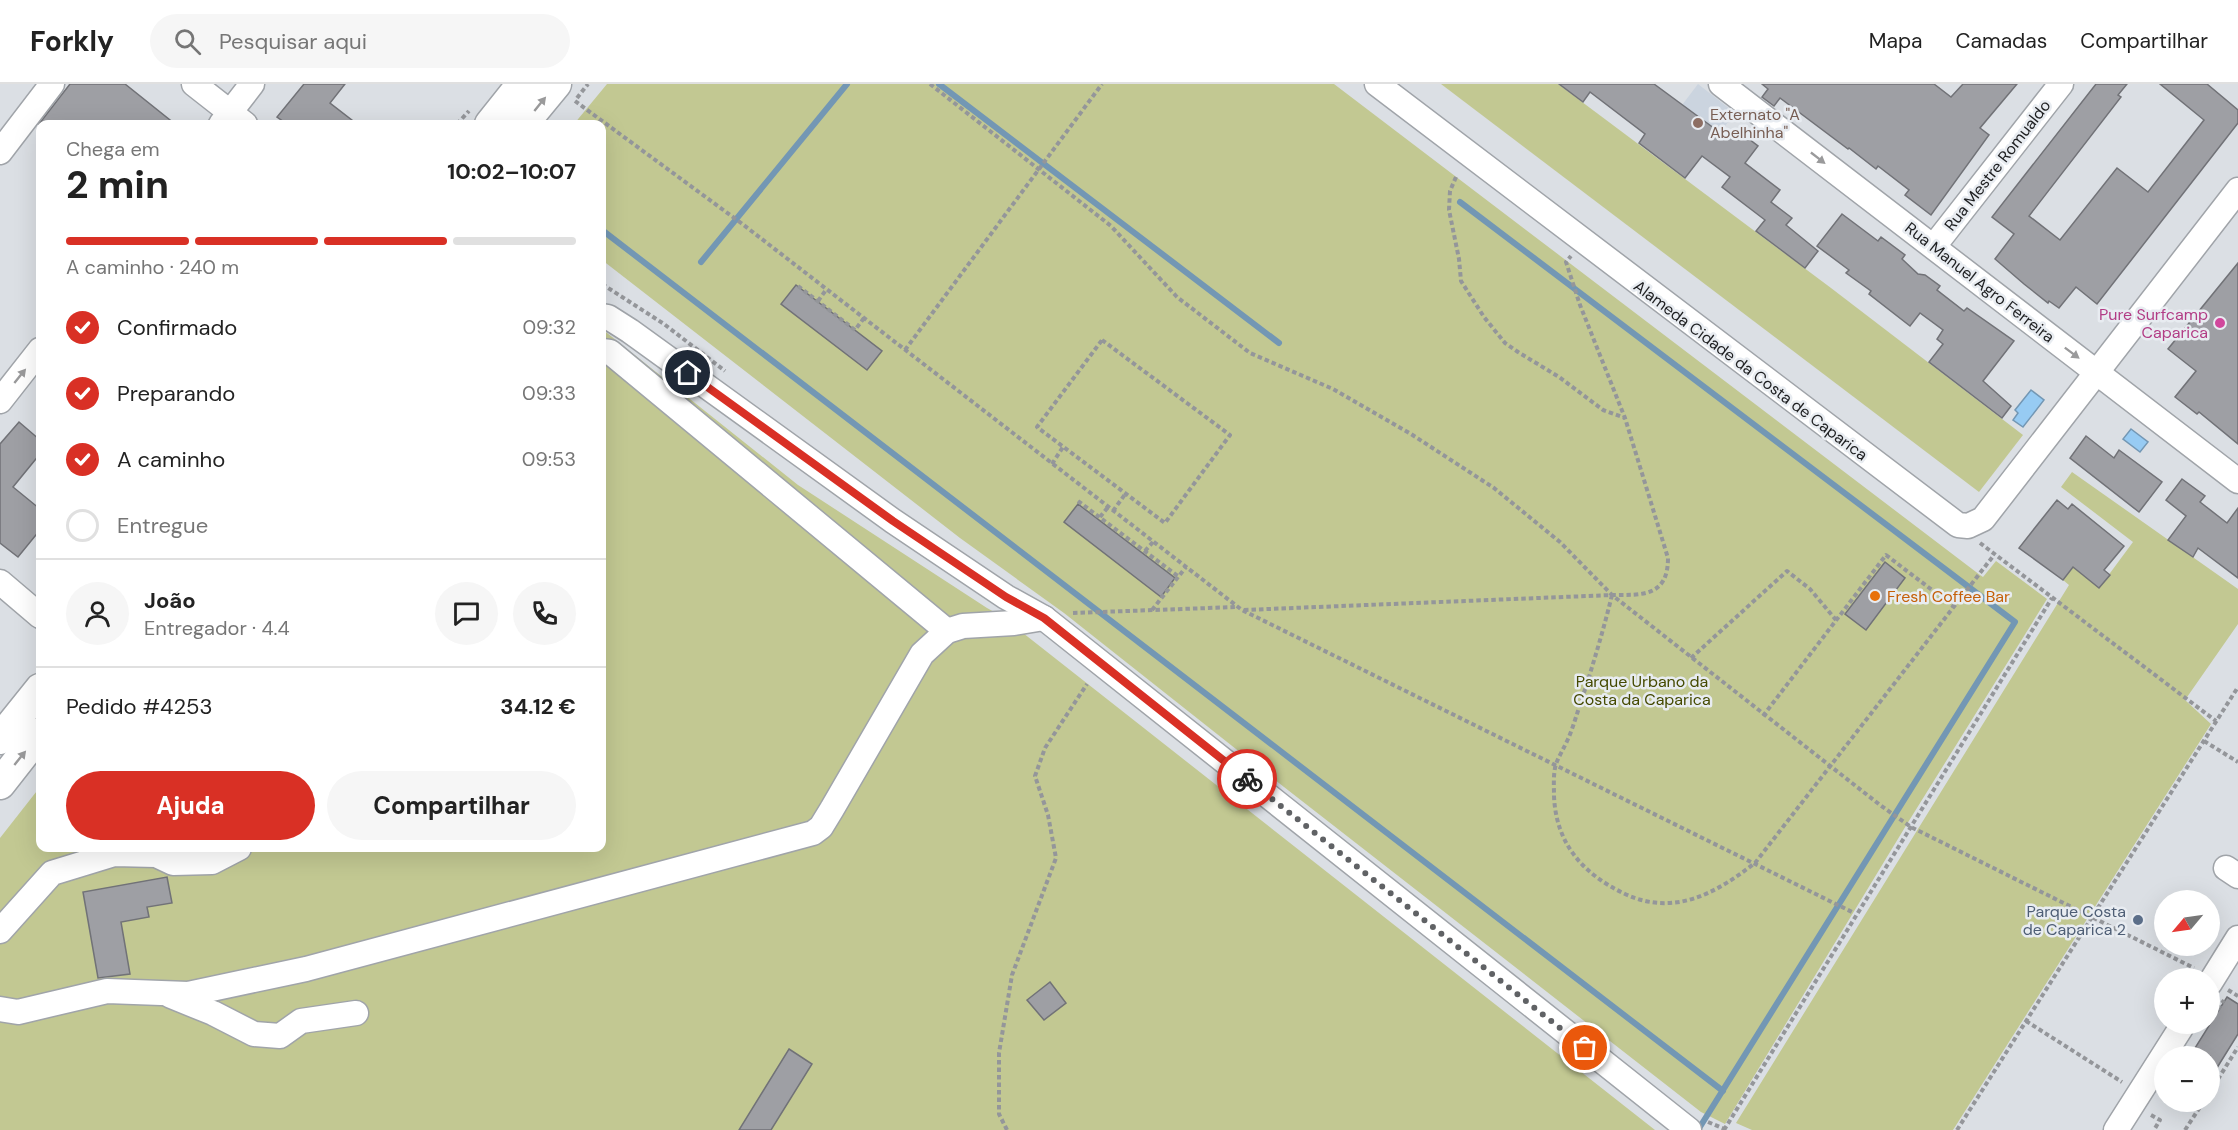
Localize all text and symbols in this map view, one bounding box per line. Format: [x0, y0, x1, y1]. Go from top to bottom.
search box [150, 14, 570, 68]
text: Forkly [30, 23, 114, 60]
icon: search [171, 25, 204, 58]
text: Pesquisar aqui [219, 27, 367, 56]
text: Mapa [1869, 27, 1922, 55]
text: Camadas [1955, 27, 2047, 55]
text: Compartilhar [2080, 27, 2208, 55]
street label: Rua Mestre Romualdo [1940, 95, 2055, 235]
one-way arrow [533, 96, 546, 112]
place label: Externato "A Abelhinha" [1710, 104, 1800, 143]
marker: Externato "A Abelhinha" [1691, 116, 1705, 130]
text: Chega em [66, 136, 160, 162]
one-way arrow [1809, 152, 1825, 164]
text: 10:02–10:07 [447, 157, 576, 186]
text: 2 min [66, 159, 169, 210]
street label: Rua Manuel Agro Ferreira [1901, 217, 2059, 347]
text: A caminho · 240 m [66, 254, 239, 280]
street label: Alameda Cidade da Costa de Caparica [1630, 276, 1872, 465]
place label: Pure Surfcamp Caparica [2099, 304, 2208, 343]
icon: check [66, 311, 99, 344]
text: Confirmado [117, 313, 237, 342]
text: 09:32 [522, 314, 576, 340]
marker: Pure Surfcamp Caparica [2213, 316, 2227, 330]
pin [662, 347, 713, 398]
one-way arrow [2065, 347, 2080, 359]
icon: home [671, 356, 704, 389]
one-way arrow [14, 368, 27, 384]
icon: check [66, 377, 99, 410]
text: Preparando [117, 379, 235, 408]
text: 09:33 [522, 380, 576, 406]
icon: check [66, 443, 99, 476]
text: A caminho [117, 445, 225, 474]
text: 09:53 [522, 446, 576, 472]
text: Entregue [117, 511, 208, 540]
button: person [66, 582, 129, 645]
button: chat [435, 582, 498, 645]
button: phone [513, 582, 576, 645]
text: João [144, 586, 196, 615]
place label: Fresh Coffee Bar [1887, 586, 2010, 607]
marker: Fresh Coffee Bar [1868, 589, 1882, 603]
text: Entregador · 4.4 [144, 615, 290, 641]
park label: Parque Urbano da Costa da Caparica [1573, 671, 1711, 710]
text: Pedido #4253 [66, 692, 213, 721]
text: 34.12 € [500, 692, 576, 721]
courier [1217, 749, 1277, 809]
one-way arrow [14, 750, 27, 766]
icon: bike [1231, 763, 1264, 796]
button: Ajuda [66, 771, 315, 840]
button: Compartilhar [327, 771, 576, 840]
north arrow [2154, 890, 2220, 956]
map controls [2154, 890, 2220, 1112]
place label: Parque Costa de Caparica 2 [2023, 901, 2126, 940]
marker: Parque Costa de Caparica 2 [2131, 913, 2145, 927]
button: + [2154, 968, 2220, 1034]
pin [1559, 1022, 1610, 1073]
icon: bag [1568, 1031, 1601, 1064]
button: − [2154, 1046, 2220, 1112]

